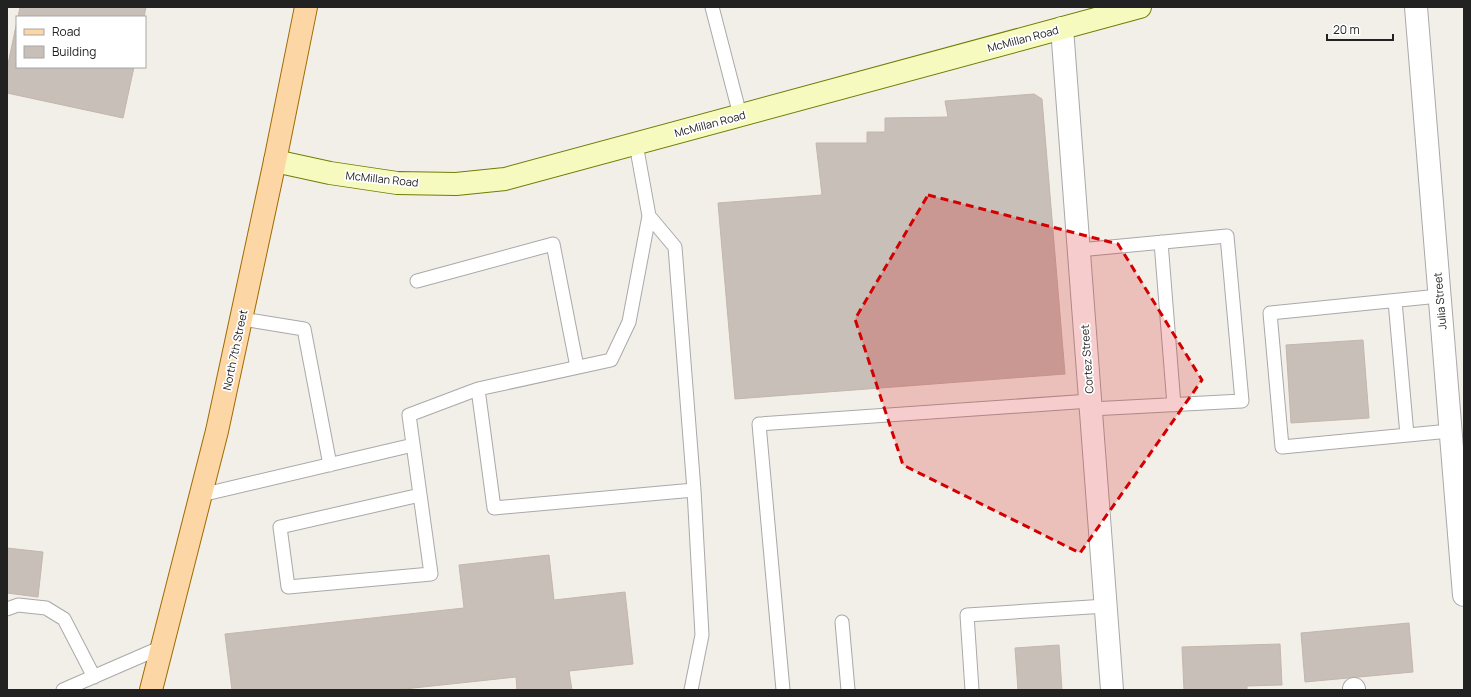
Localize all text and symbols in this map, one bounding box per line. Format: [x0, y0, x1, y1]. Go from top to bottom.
legend [16, 16, 146, 68]
scale bar [1327, 16, 1393, 42]
text: 20 m [1333, 21, 1360, 38]
street label: McMillan Road [986, 22, 1060, 55]
text: Road [52, 23, 80, 40]
text: Building [52, 43, 96, 60]
street label: McMillan Road [673, 107, 747, 140]
street label: McMillan Road [345, 167, 419, 190]
street label: Julia Street [1430, 272, 1449, 330]
street label: North 7th Street [219, 308, 250, 392]
street label: Cortez Street [1077, 324, 1096, 394]

